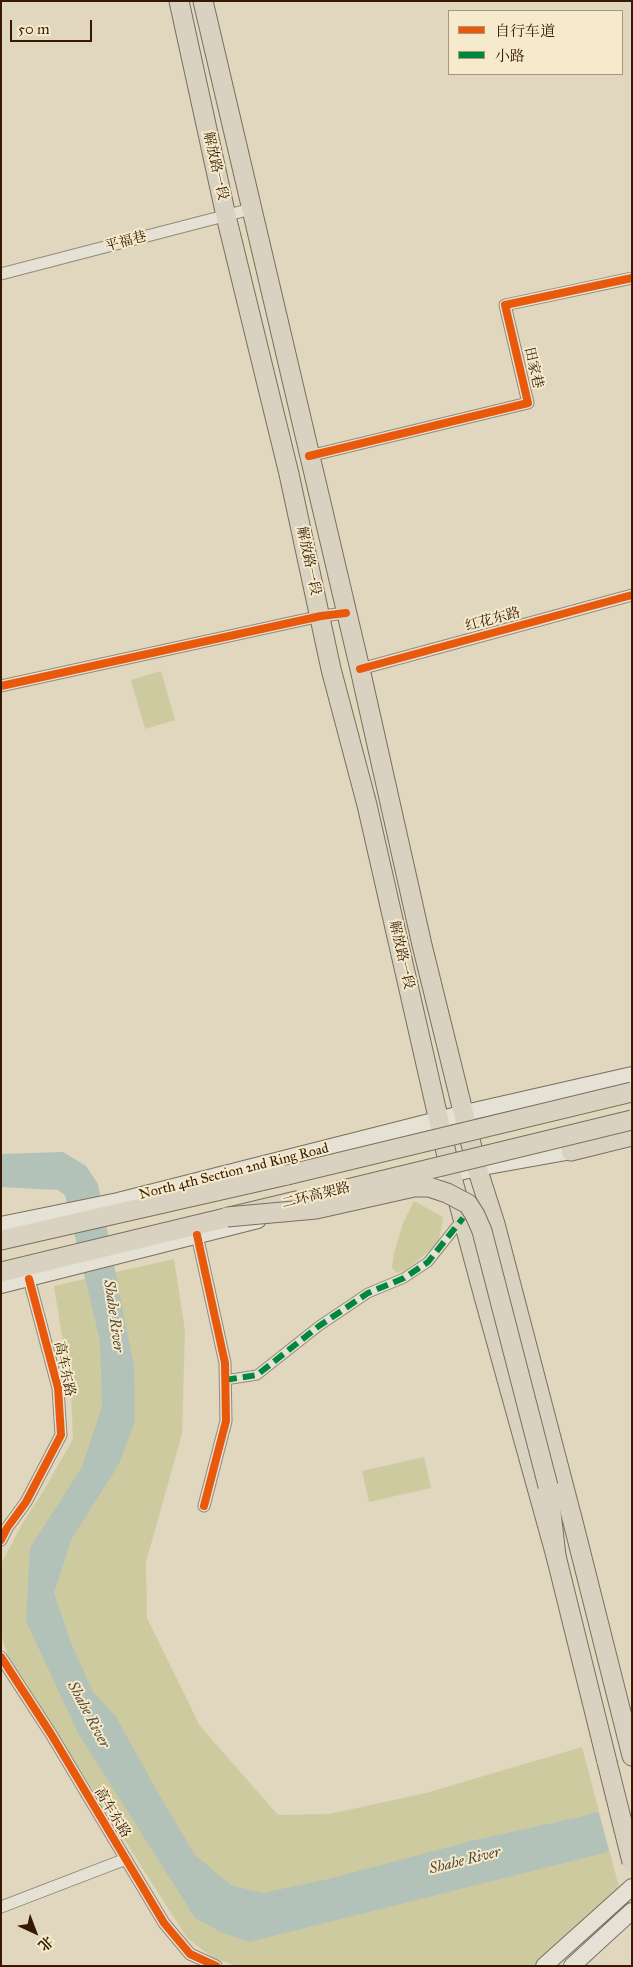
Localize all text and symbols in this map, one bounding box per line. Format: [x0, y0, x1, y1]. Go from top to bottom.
scale bar [12, 10, 95, 42]
legend [448, 10, 623, 75]
text: 50 m [18, 20, 50, 38]
text: 自行车道 [495, 22, 555, 40]
text: 小路 [495, 47, 525, 65]
street label: 解放路一段 [199, 130, 231, 202]
street label: 平福巷 [104, 228, 148, 256]
street label: 田家巷 [520, 346, 546, 390]
street label: 解放路一段 [293, 525, 323, 597]
street label: 红花东路 [464, 605, 522, 635]
street label: 解放路一段 [385, 919, 417, 991]
street label: North 4th Section 2nd Ring Road [137, 1140, 331, 1204]
street label: 二环高架路 [280, 1179, 352, 1213]
water label: Shahe River [99, 1279, 127, 1353]
street label: 高车东路 [50, 1340, 78, 1398]
water label: Shahe River [63, 1679, 113, 1751]
street label: 高车东路 [90, 1785, 134, 1841]
water label: Shahe River [427, 1843, 503, 1879]
north arrow [10, 1907, 60, 1957]
text: 北 [35, 1932, 56, 1954]

